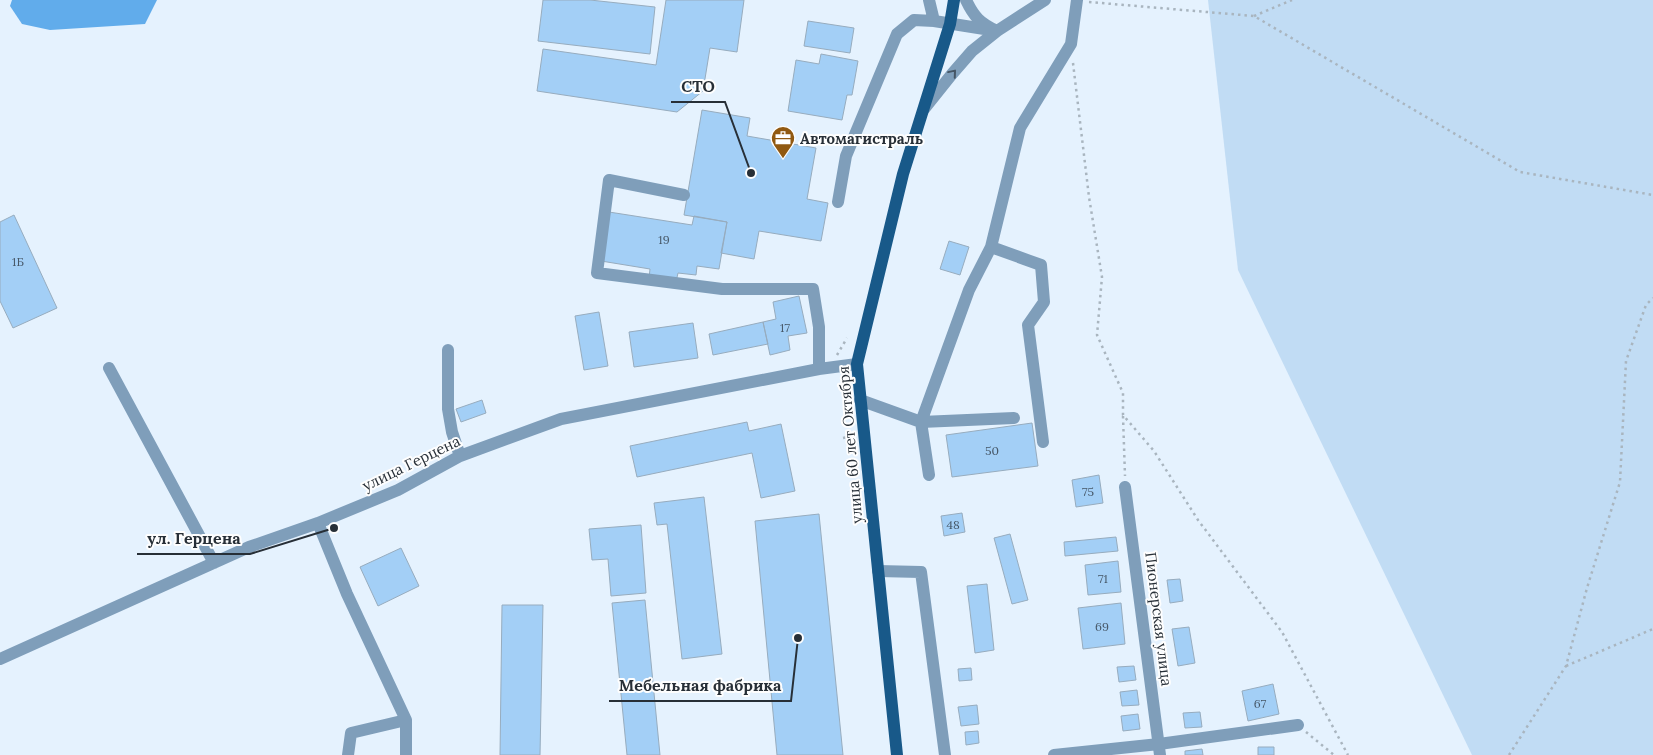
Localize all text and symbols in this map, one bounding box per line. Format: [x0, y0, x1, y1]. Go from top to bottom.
one-way arrow [947, 69, 956, 78]
callout: СТО [671, 71, 725, 102]
text: СТО [681, 76, 715, 96]
office icon: Автомагистраль [770, 125, 796, 159]
place label: Автомагистраль [800, 129, 923, 148]
house number: 19 [658, 232, 670, 247]
house number: 1Б [12, 254, 24, 269]
house number: 17 [780, 320, 790, 335]
street label: улица 60 лет Октября [834, 365, 866, 525]
street label: улица Герцена [359, 431, 463, 495]
house number: 50 [985, 443, 999, 458]
house number: 75 [1082, 484, 1094, 499]
house number: 48 [946, 517, 960, 532]
callout: ул. Герцена [137, 523, 250, 554]
text: ул. Герцена [147, 528, 241, 548]
street label: Пионерская улица [1141, 551, 1177, 687]
house number: 71 [1098, 571, 1108, 586]
house number: 69 [1095, 619, 1109, 634]
callout: Мебельная фабрика [609, 670, 791, 701]
text: Мебельная фабрика [619, 675, 782, 695]
house number: 67 [1254, 696, 1267, 711]

